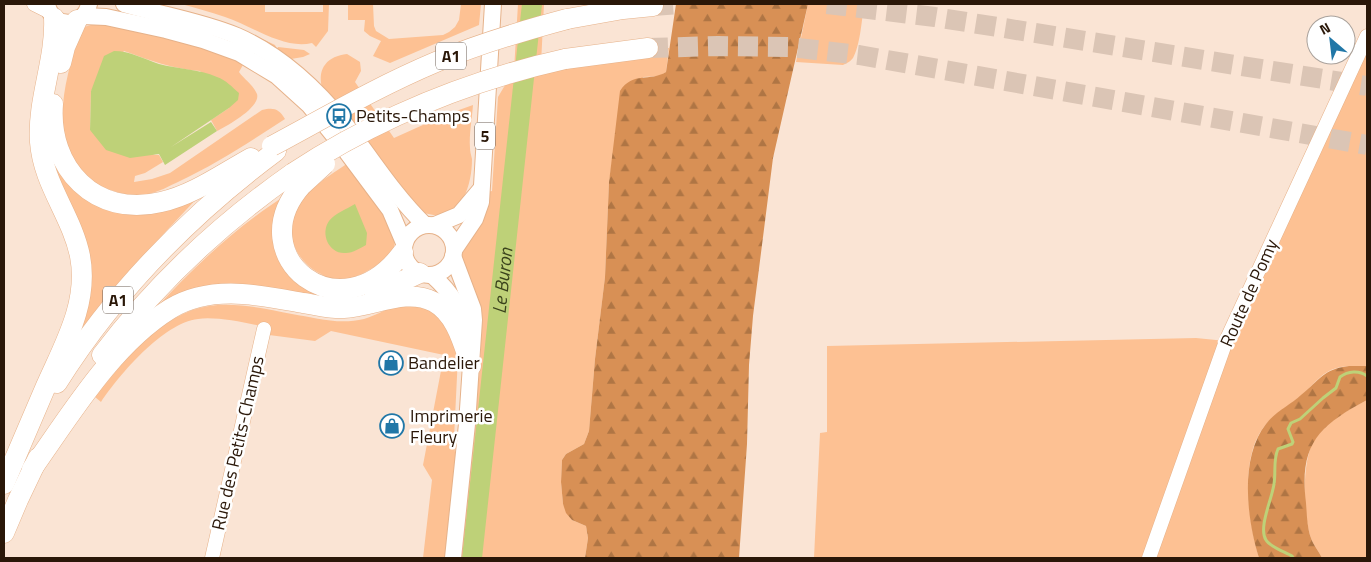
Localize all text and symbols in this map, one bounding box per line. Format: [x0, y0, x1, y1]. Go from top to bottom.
north arrow [1306, 15, 1356, 65]
text: N [1315, 17, 1334, 40]
road number: A1 [436, 42, 466, 70]
place label: Petits-Champs [356, 102, 470, 129]
bus stop icon: Petits-Champs [326, 103, 352, 129]
road number: 5 [475, 122, 495, 150]
street label: Route de Pomy [1213, 234, 1285, 351]
water label: Le Buron [484, 246, 520, 315]
road number: A1 [103, 286, 133, 314]
place label: Bandelier [408, 349, 480, 376]
shop icon: Bandelier [378, 350, 404, 376]
street label: Rue des Petits-Champs [204, 353, 271, 533]
place label: Imprimerie Fleury [410, 402, 493, 450]
shop icon: Imprimerie Fleury [379, 413, 405, 439]

